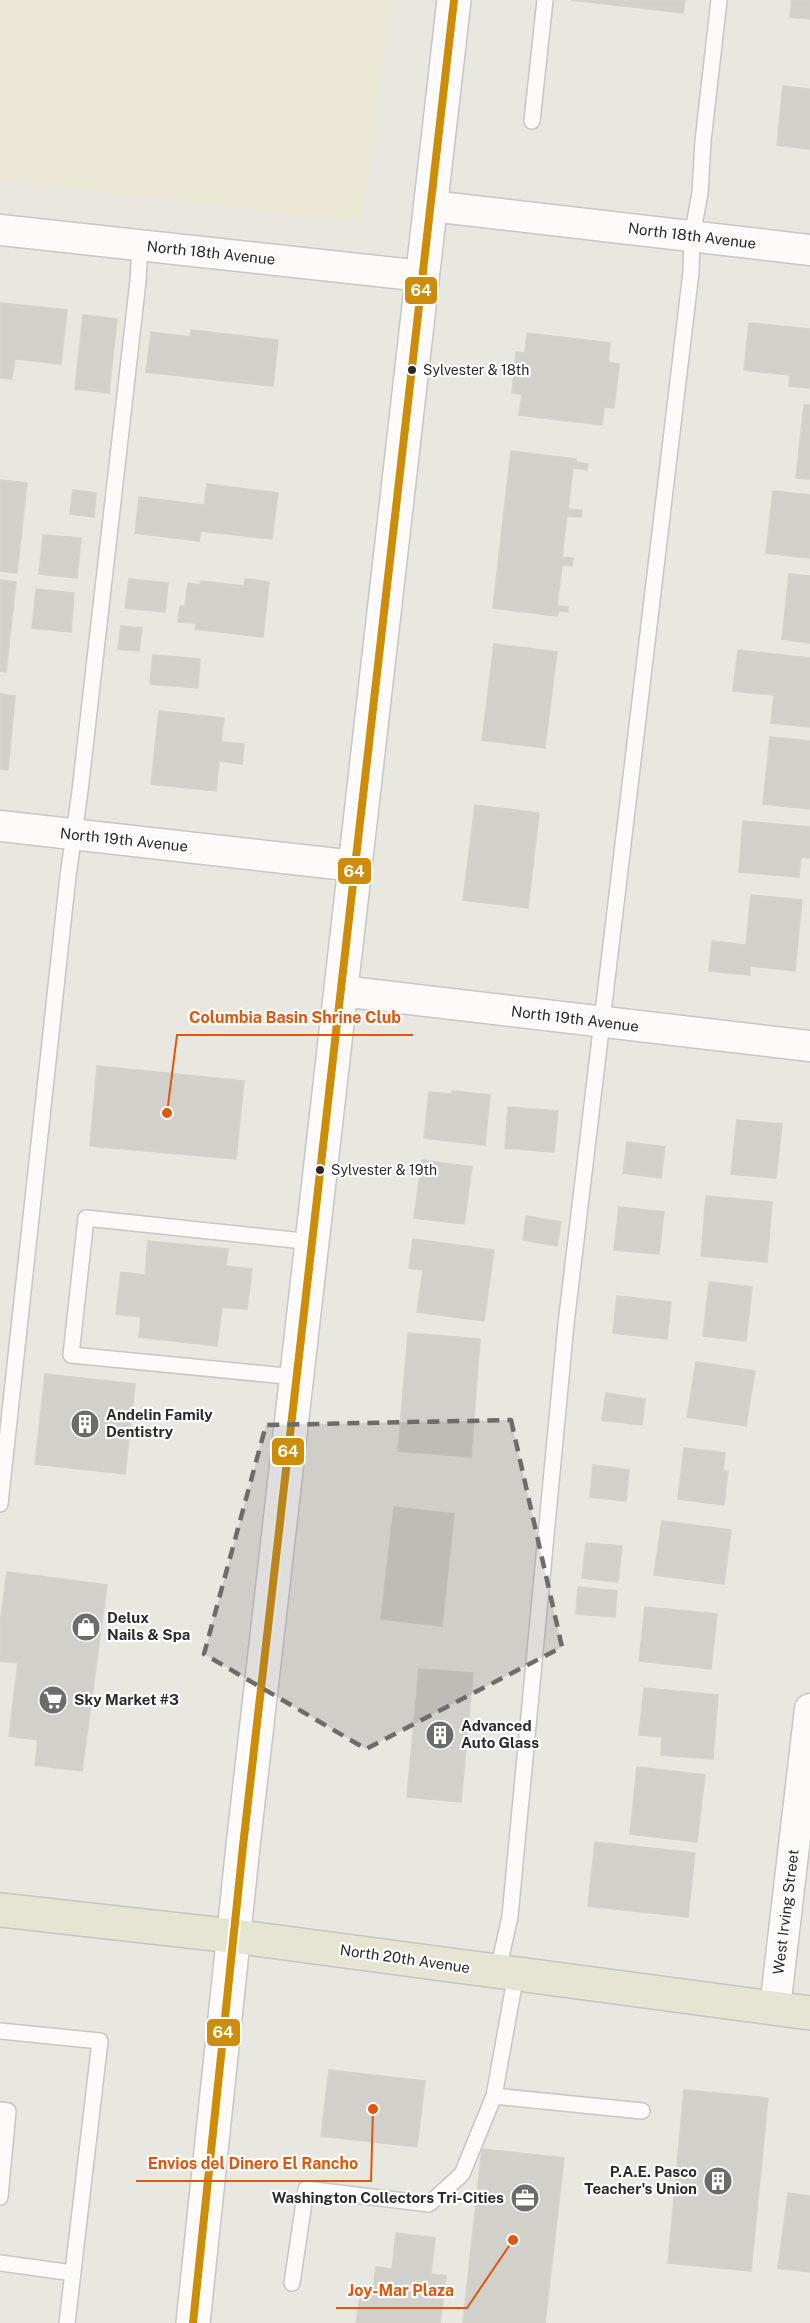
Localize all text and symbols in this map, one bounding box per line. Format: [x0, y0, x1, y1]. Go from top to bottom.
street label: North 18th Avenue [627, 219, 757, 252]
street label: North 18th Avenue [146, 237, 276, 268]
line badge: 64 [404, 276, 438, 305]
text: 64 [410, 281, 432, 300]
place label: Sylvester & 18th [423, 362, 529, 378]
marker: Sylvester & 18th [406, 364, 418, 376]
street label: North 19th Avenue [59, 824, 189, 855]
line badge: 64 [337, 857, 372, 885]
text: 64 [343, 862, 365, 881]
callout: Columbia Basin Shrine Club [177, 1001, 413, 1035]
street label: North 19th Avenue [510, 1002, 640, 1035]
text: Columbia Basin Shrine Club [189, 1008, 401, 1027]
place label: Sylvester & 19th [331, 1162, 437, 1178]
marker: Sylvester & 19th [314, 1164, 326, 1176]
place label: Andelin Family Dentistry [106, 1406, 213, 1440]
building icon: Andelin Family Dentistry [69, 1408, 101, 1440]
line badge: 64 [271, 1437, 305, 1466]
text: 64 [277, 1442, 299, 1461]
place label: Delux Nails & Spa [107, 1609, 190, 1643]
shop icon: Delux Nails & Spa [70, 1611, 102, 1643]
supermarket icon: Sky Market #3 [37, 1684, 69, 1716]
place label: Sky Market #3 [74, 1691, 179, 1708]
place label: Advanced Auto Glass [461, 1717, 539, 1751]
building icon: Advanced Auto Glass [424, 1719, 456, 1751]
street label: West Irving Street [769, 1848, 802, 1976]
street label: North 20th Avenue [339, 1941, 471, 1976]
line badge: 64 [206, 2018, 241, 2047]
text: 64 [212, 2023, 234, 2042]
callout: Envios del Dinero El Rancho [136, 2147, 371, 2181]
text: Envios del Dinero El Rancho [148, 2154, 358, 2173]
place label: P.A.E. Pasco Teacher's Union [584, 2163, 697, 2197]
building icon: P.A.E. Pasco Teacher's Union [702, 2165, 734, 2197]
office icon: Washington Collectors Tri-Cities [509, 2182, 541, 2214]
place label: Washington Collectors Tri-Cities [272, 2189, 504, 2206]
callout: Joy-Mar Plaza [336, 2274, 467, 2308]
text: Joy-Mar Plaza [348, 2281, 454, 2300]

